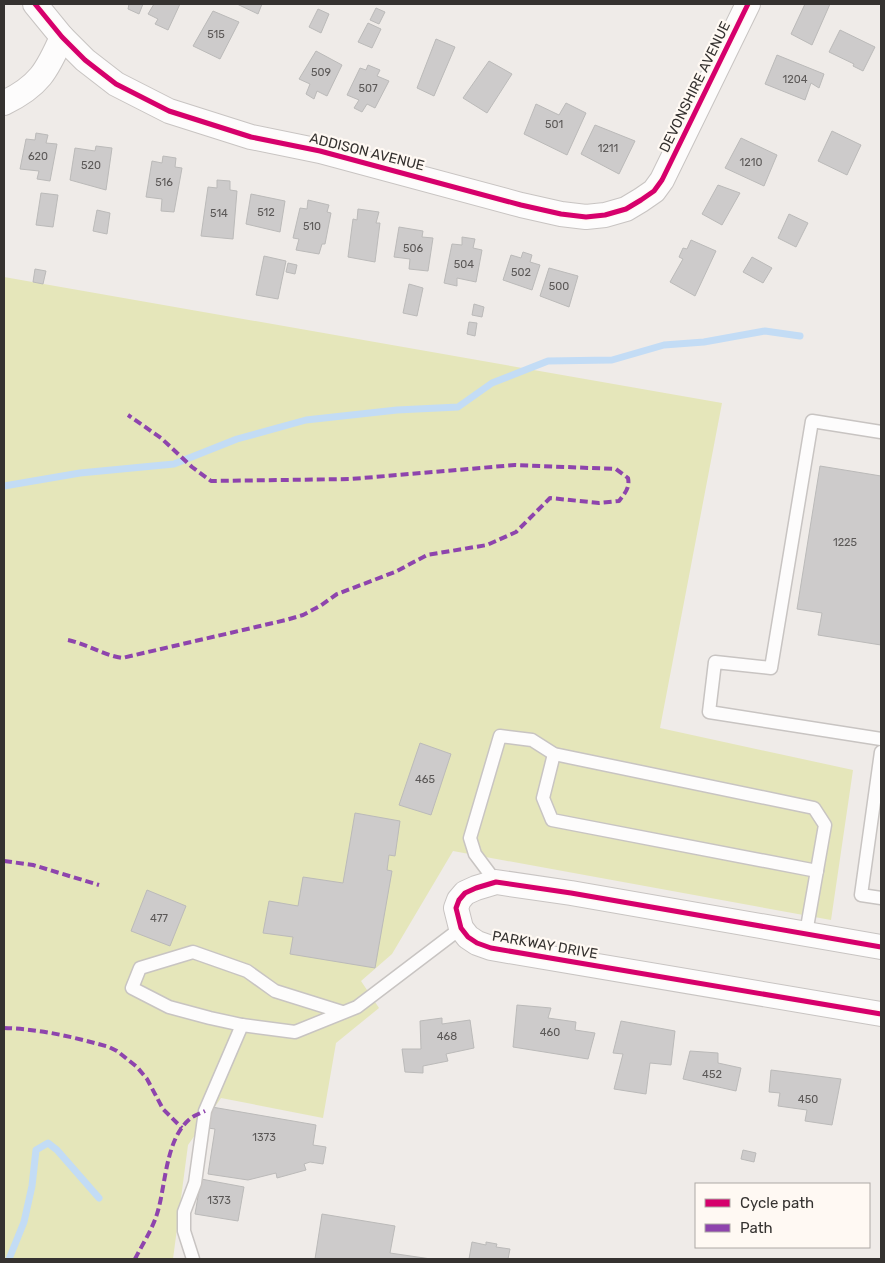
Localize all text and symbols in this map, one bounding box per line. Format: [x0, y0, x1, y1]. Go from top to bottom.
street label: DEVONSHIRE AVENUE [656, 19, 734, 155]
house number: 515 [207, 28, 225, 41]
house number: 509 [311, 66, 331, 79]
house number: 1204 [783, 73, 808, 86]
house number: 507 [358, 82, 378, 95]
house number: 501 [545, 118, 563, 131]
street label: ADDISON AVENUE [308, 129, 426, 175]
house number: 1211 [598, 142, 618, 155]
house number: 620 [28, 150, 48, 163]
house number: 1210 [740, 156, 762, 169]
house number: 520 [81, 159, 101, 172]
house number: 516 [155, 176, 173, 189]
house number: 512 [257, 206, 275, 219]
house number: 514 [210, 207, 228, 220]
house number: 510 [303, 220, 321, 233]
house number: 506 [403, 242, 423, 255]
house number: 504 [454, 258, 474, 271]
house number: 502 [511, 266, 531, 279]
house number: 500 [549, 280, 569, 293]
house number: 1225 [833, 536, 858, 549]
house number: 465 [415, 773, 435, 786]
house number: 477 [150, 912, 168, 925]
street label: PARKWAY DRIVE [491, 927, 599, 963]
house number: 460 [540, 1026, 560, 1039]
house number: 468 [437, 1030, 457, 1043]
house number: 452 [702, 1068, 722, 1081]
house number: 450 [798, 1093, 818, 1106]
house number: 1373 [252, 1131, 276, 1144]
legend [695, 1183, 870, 1248]
house number: 1373 [207, 1194, 231, 1207]
text: Cycle path [740, 1194, 814, 1212]
text: Path [740, 1219, 773, 1237]

